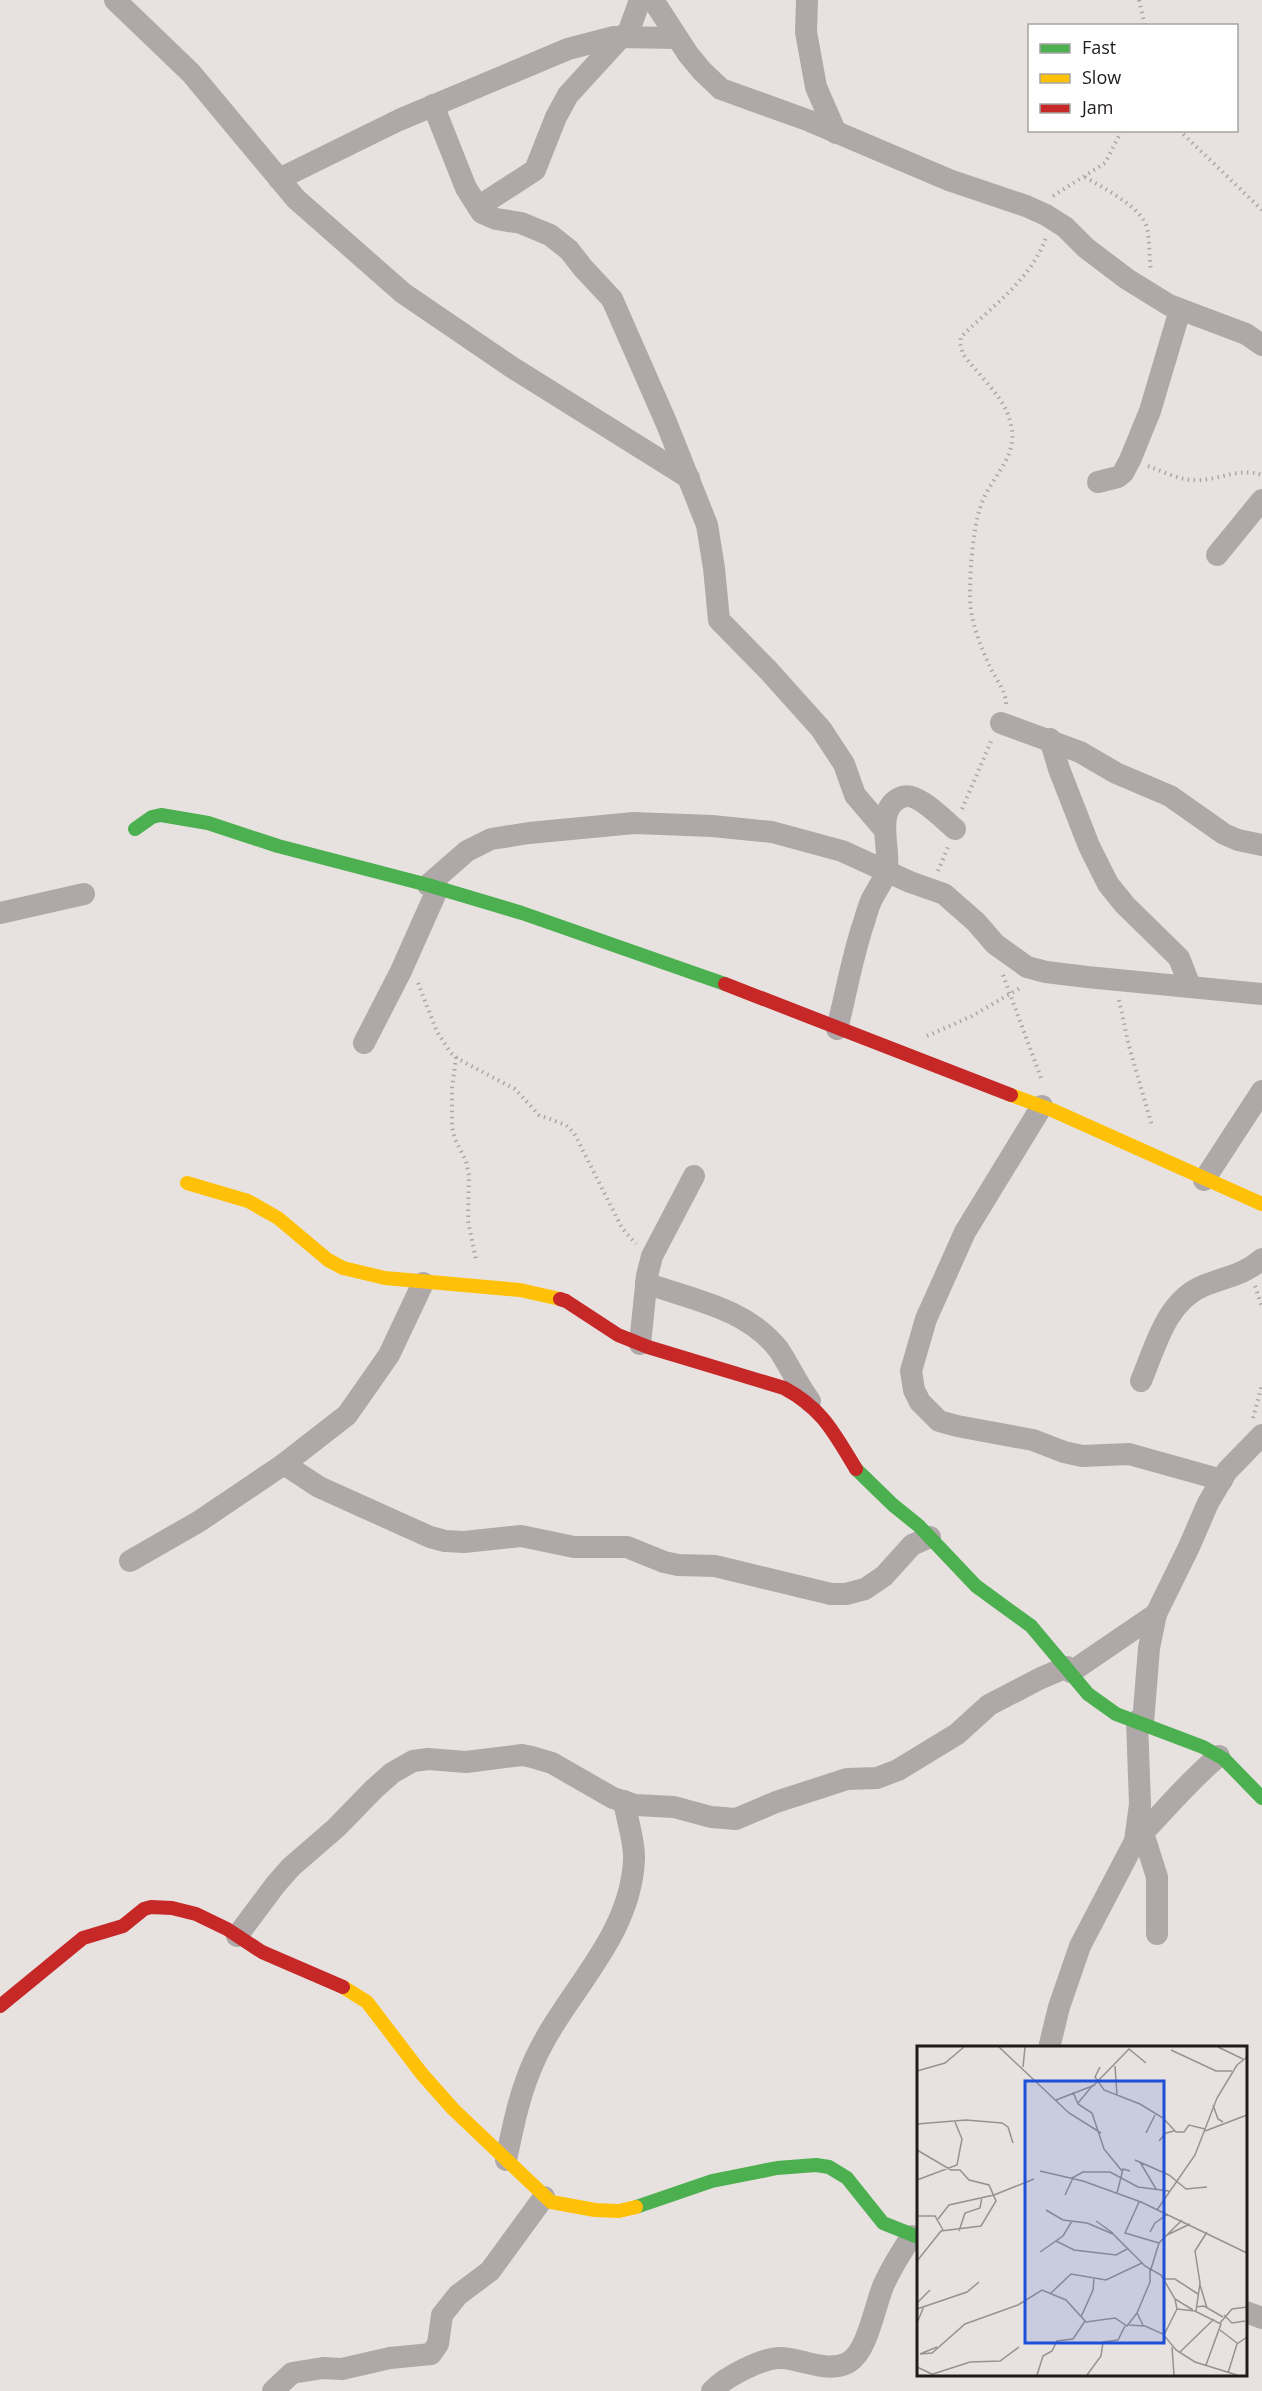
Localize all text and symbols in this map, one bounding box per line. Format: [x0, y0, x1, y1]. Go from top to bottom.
legend [1028, 24, 1238, 132]
text: Fast [1082, 35, 1116, 59]
text: Slow [1082, 65, 1121, 89]
text: Jam [1080, 95, 1114, 119]
inset map [917, 2046, 1247, 2376]

